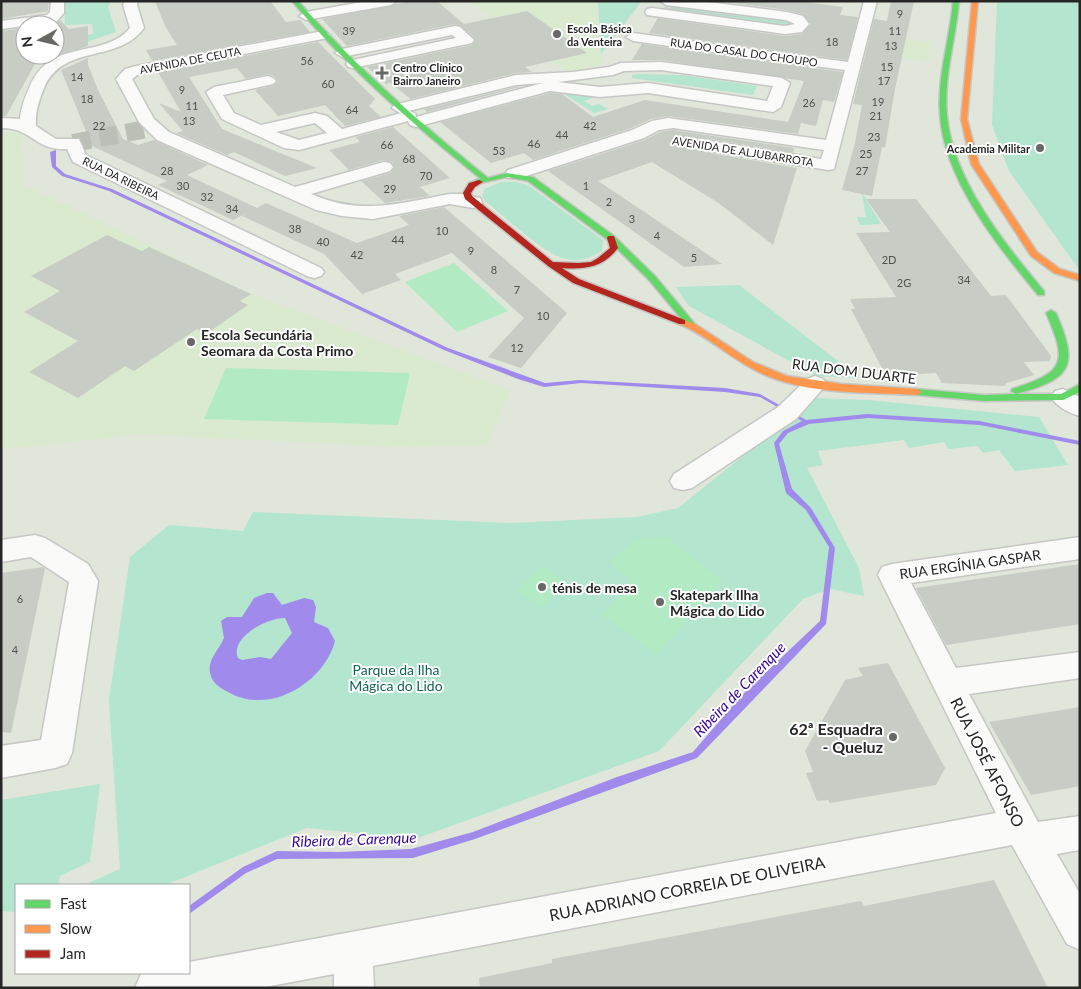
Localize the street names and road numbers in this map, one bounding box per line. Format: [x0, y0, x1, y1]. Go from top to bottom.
street label: RUA DO CASAL DO CHOUPO [669, 35, 819, 69]
street label: AVENIDA DE CEUTA [138, 44, 242, 76]
street label: AVENIDA DE ALJUBARROTA [671, 133, 815, 169]
street label: RUA DA RIBEIRA [81, 154, 162, 202]
street label: RUA DOM DUARTE [791, 355, 917, 387]
street label: RUA ERGÍNIA GASPAR [898, 546, 1042, 582]
street label: RUA JOSÉ AFONSO [947, 694, 1029, 830]
street label: RUA ADRIANO CORREIA DE OLIVEIRA [547, 852, 827, 924]

